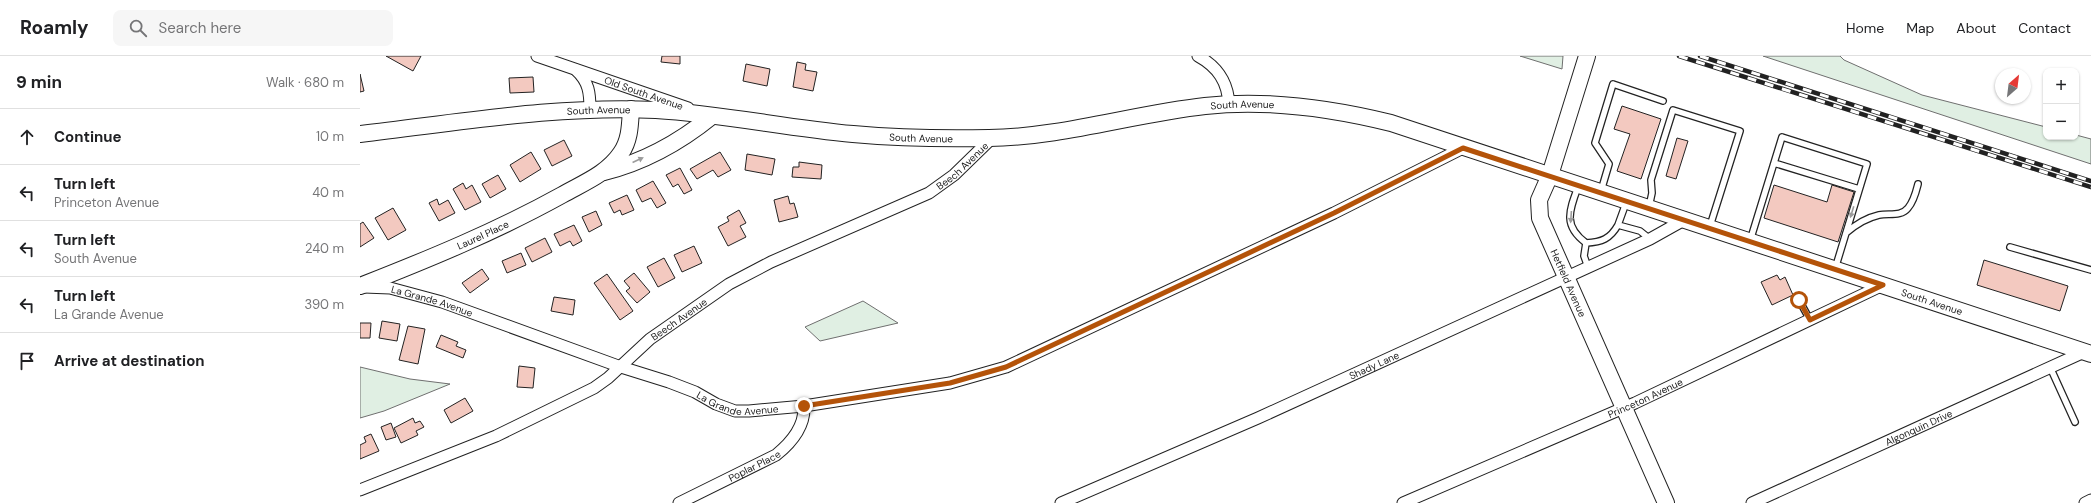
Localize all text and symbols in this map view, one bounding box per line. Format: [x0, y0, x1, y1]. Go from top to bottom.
search box [113, 10, 393, 46]
text: Roamly [20, 15, 89, 40]
icon: search [127, 17, 149, 39]
text: Search here [159, 18, 241, 38]
text: Home [1846, 19, 1884, 37]
text: Map [1906, 19, 1934, 37]
text: About [1956, 19, 1996, 37]
text: Contact [2018, 19, 2071, 37]
north arrow [1995, 68, 2031, 104]
map controls [2043, 68, 2079, 140]
button: + [2043, 68, 2079, 104]
text: 9 min [16, 71, 62, 93]
street label: Old South Avenue [603, 73, 685, 113]
text: Walk · 680 m [266, 74, 344, 91]
street label: South Avenue [1210, 97, 1275, 112]
street label: South Avenue [566, 103, 631, 117]
button: − [2043, 104, 2079, 140]
icon: ahead [16, 126, 38, 148]
text: Continue [54, 127, 122, 147]
text: 10 m [316, 128, 344, 145]
street label: South Avenue [889, 130, 953, 145]
street label: Beech Avenue [933, 139, 991, 192]
one-way arrow [632, 157, 643, 163]
text: Turn left [54, 174, 115, 194]
icon: left [16, 182, 38, 204]
text: 40 m [312, 184, 344, 201]
text: Princeton Avenue [54, 194, 159, 211]
one-way arrow [1849, 207, 1855, 219]
one-way arrow [1567, 211, 1574, 223]
street label: Laurel Place [455, 217, 511, 252]
text: Turn left [54, 230, 115, 250]
icon: left [16, 238, 38, 260]
text: 240 m [305, 240, 344, 257]
street label: Hetfield Avenue [1548, 247, 1590, 319]
text: South Avenue [54, 250, 137, 267]
street label: La Grande Avenue [390, 282, 475, 319]
street label: South Avenue [1900, 285, 1965, 318]
text: Turn left [54, 286, 115, 306]
route start [1790, 291, 1808, 309]
icon: left [16, 294, 38, 316]
street label: Beech Avenue [648, 295, 710, 343]
text: 390 m [305, 296, 344, 313]
text: La Grande Avenue [54, 306, 164, 323]
street label: Shady Lane [1347, 348, 1401, 382]
icon: arrive [16, 350, 38, 372]
text: Arrive at destination [54, 351, 205, 371]
street label: Princeton Avenue [1606, 375, 1685, 421]
street label: La Grande Avenue [695, 388, 779, 418]
route end [795, 397, 813, 415]
street label: Algonquin Drive [1883, 406, 1955, 448]
street label: Poplar Place [726, 447, 784, 484]

